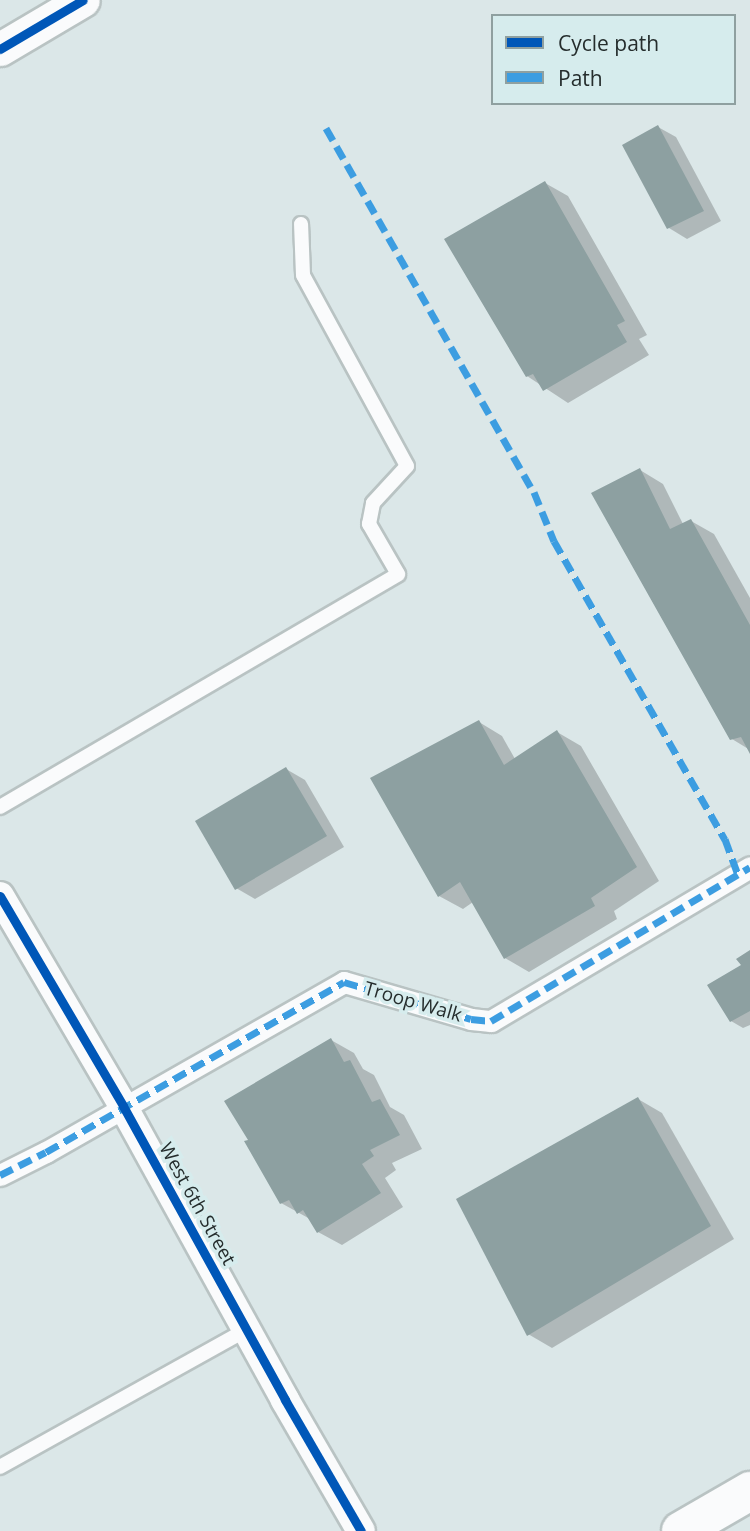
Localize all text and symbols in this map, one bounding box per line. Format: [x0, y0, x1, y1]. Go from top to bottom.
legend [491, 14, 736, 105]
text: Cycle path [558, 29, 659, 57]
text: Path [558, 64, 603, 92]
street label: Troop Walk [362, 977, 464, 1027]
street label: West 6th Street [154, 1139, 240, 1269]

